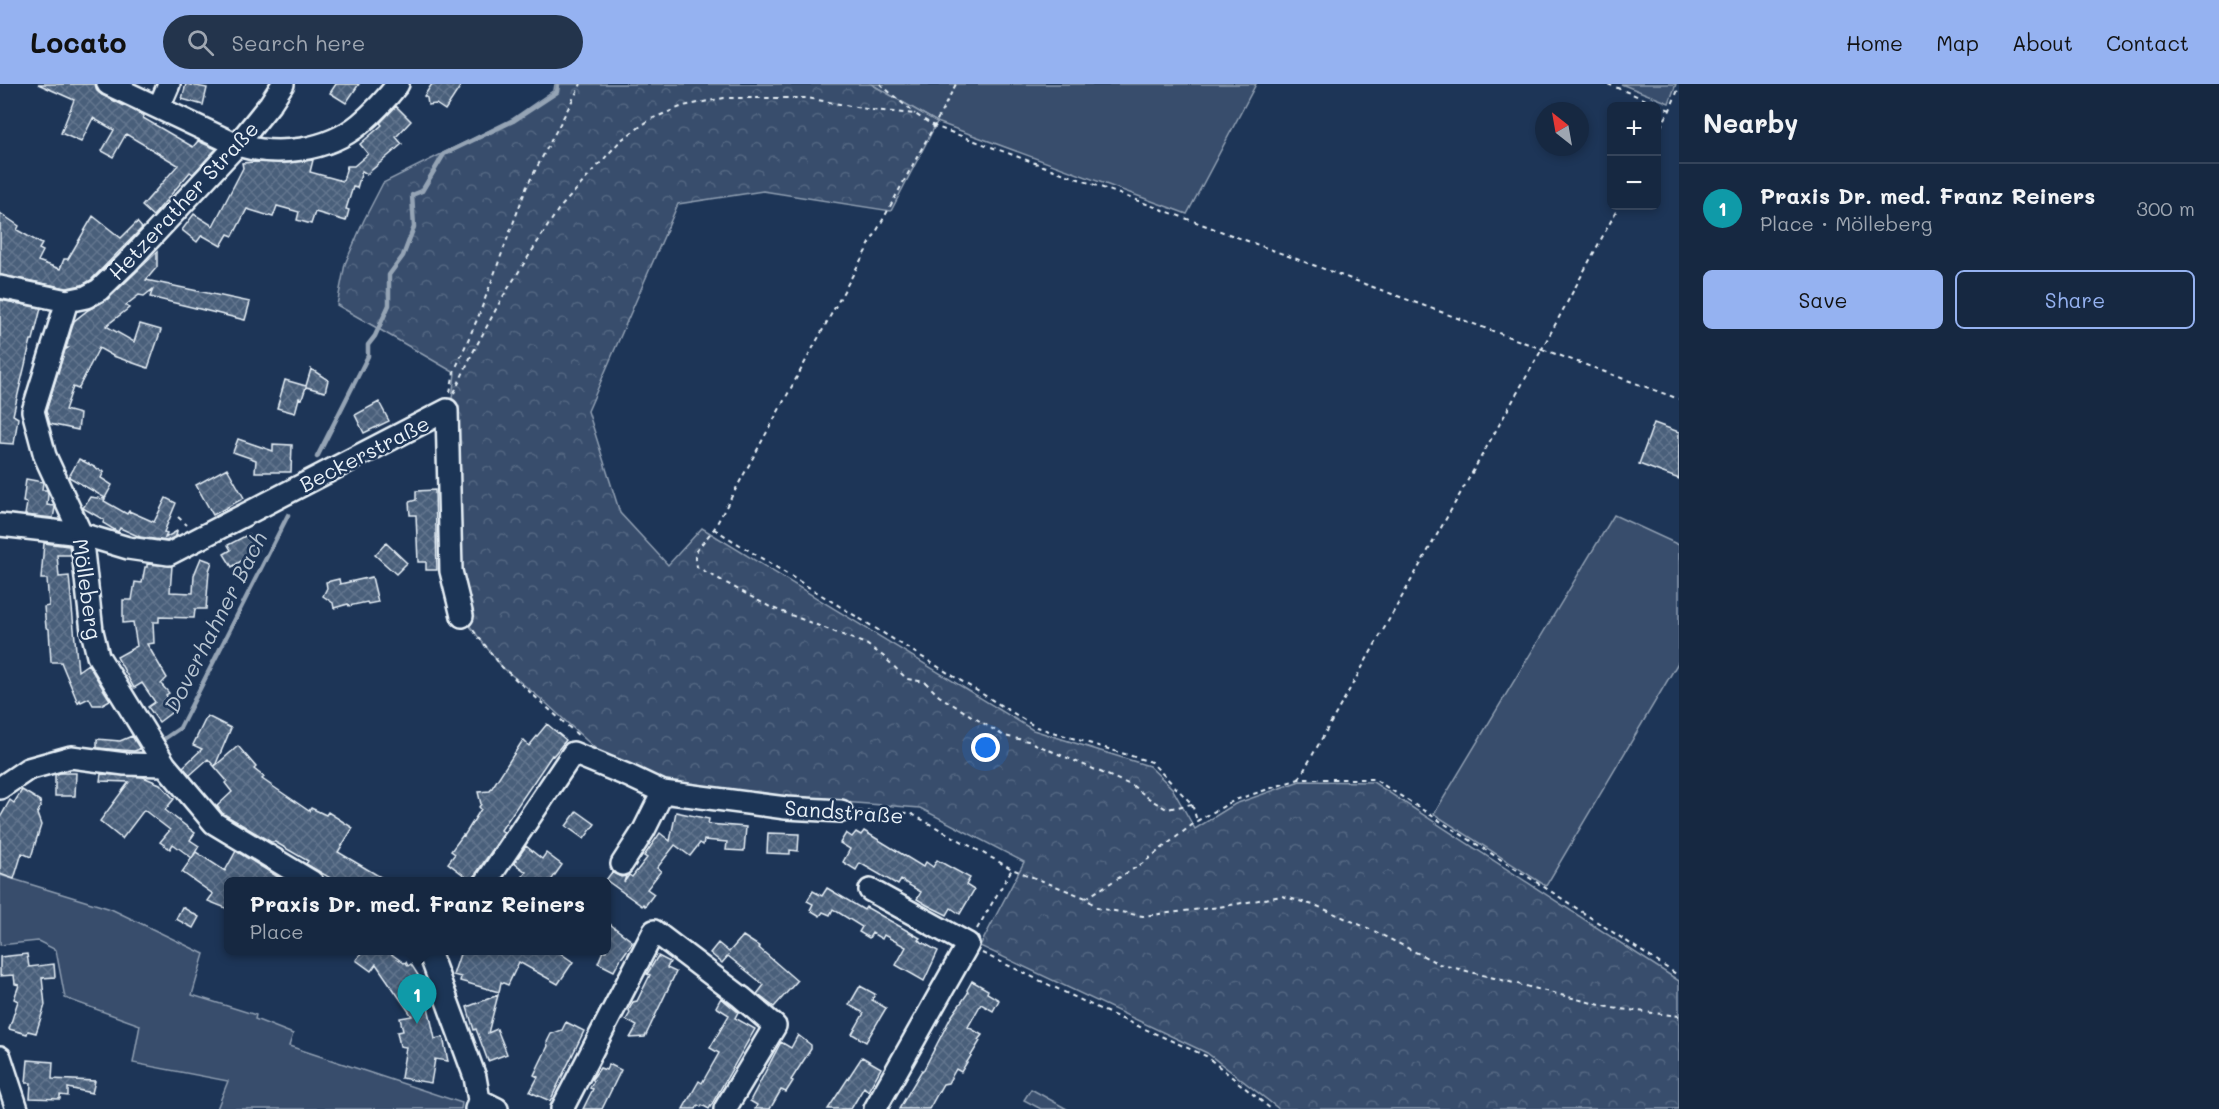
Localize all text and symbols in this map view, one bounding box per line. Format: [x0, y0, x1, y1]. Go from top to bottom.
search box [163, 15, 583, 69]
text: Locato [30, 24, 127, 60]
icon: search [184, 26, 217, 59]
text: Search here [232, 28, 365, 57]
text: Home [1846, 29, 1903, 56]
text: Map [1936, 29, 1979, 56]
text: About [2012, 29, 2073, 56]
text: Contact [2106, 29, 2189, 56]
north arrow [1535, 102, 1589, 156]
map controls [1607, 102, 1661, 210]
button: + [1607, 102, 1661, 156]
text: Nearby [1703, 106, 1798, 140]
street label: Hetzerather Straße [102, 115, 264, 285]
button: − [1607, 156, 1661, 210]
text: Praxis Dr. med. Franz Reiners [1760, 181, 2095, 210]
text: 1 [1718, 195, 1727, 221]
text: 300 m [2136, 195, 2195, 221]
text: Place · Mölleberg [1760, 210, 1932, 236]
button: Save [1703, 270, 1943, 329]
button: Share [1955, 270, 2195, 329]
street label: Beckerstraße [294, 409, 434, 497]
water label: Doverhahner Bach [157, 526, 273, 718]
street label: Mölleberg [68, 537, 108, 641]
your location [971, 733, 1000, 762]
street label: Sandstraße [784, 793, 904, 829]
popup [224, 877, 611, 955]
text: Praxis Dr. med. Franz Reiners [250, 889, 585, 918]
text: Place [250, 918, 304, 944]
pin: 1 [398, 974, 436, 1024]

